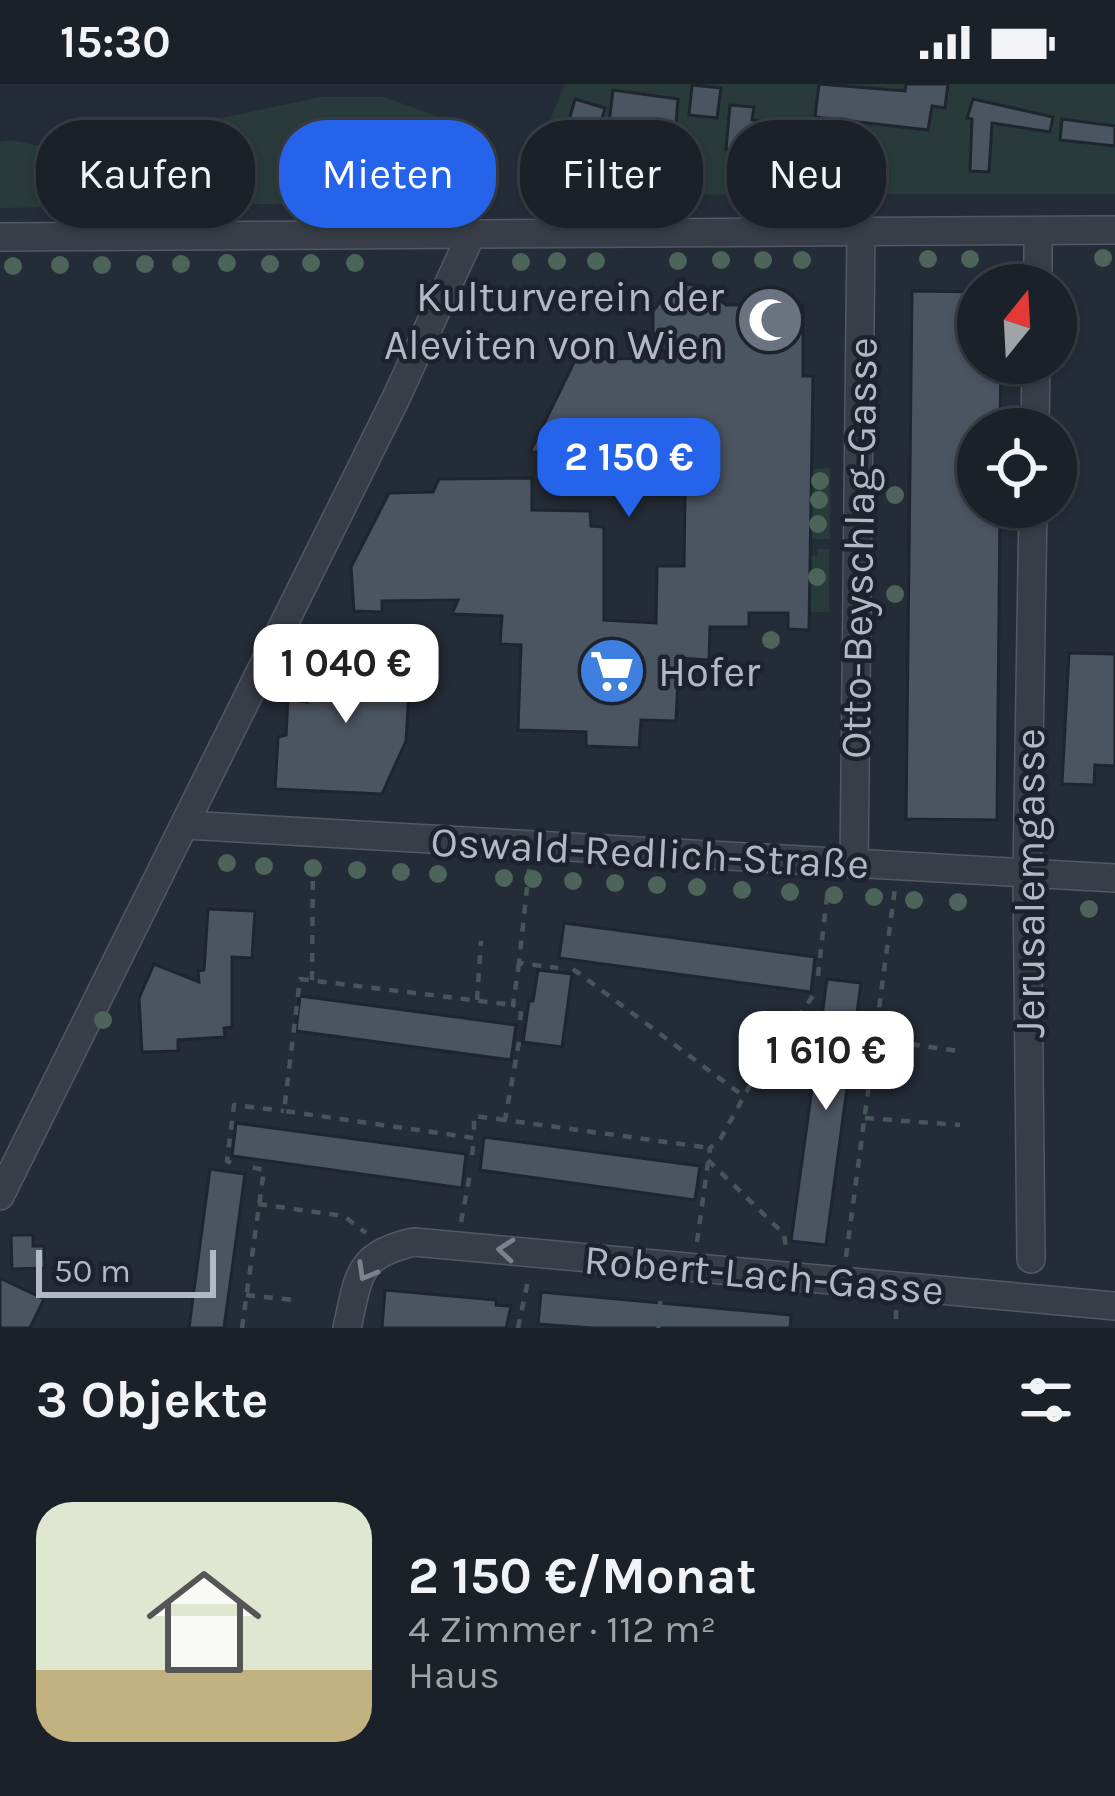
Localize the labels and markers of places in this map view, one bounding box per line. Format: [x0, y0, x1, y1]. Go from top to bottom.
place label: Kulturverein der Aleviten von Wien [384, 272, 725, 370]
mosque icon: Kulturverein der Aleviten von Wien [735, 285, 805, 355]
pin: 2 150 € [518, 418, 740, 520]
pin: 1 040 € [235, 624, 457, 726]
supermarket icon: Hofer [577, 636, 647, 706]
place label: Hofer [658, 647, 761, 697]
pin: 1 610 € [715, 1011, 937, 1113]

